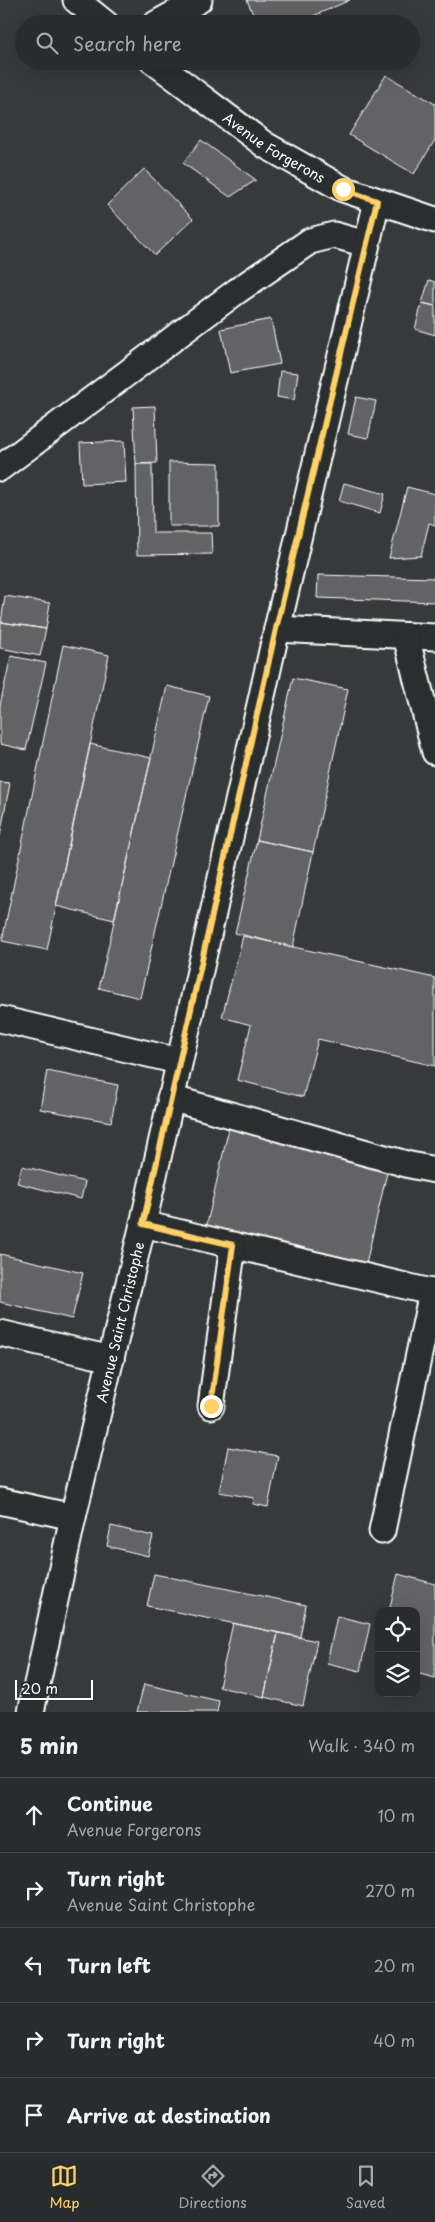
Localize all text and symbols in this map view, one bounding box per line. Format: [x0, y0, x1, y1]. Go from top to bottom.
search box [15, 15, 420, 70]
icon: search [33, 29, 61, 57]
text: Search here [73, 29, 182, 57]
street label: Avenue Forgerons [219, 107, 329, 187]
route start [332, 178, 355, 201]
street label: Avenue Saint Christophe [90, 1239, 149, 1405]
route end [200, 1395, 223, 1418]
map controls [375, 1607, 420, 1697]
button: locate [375, 1607, 420, 1652]
button: layers [375, 1652, 420, 1697]
scale bar [15, 1677, 92, 1700]
text: 20 m [22, 1678, 58, 1699]
text: 5 min [20, 1729, 78, 1761]
text: Walk · 340 m [308, 1733, 415, 1757]
text: Continue [67, 1789, 153, 1817]
icon: ahead [20, 1801, 48, 1829]
text: 10 m [378, 1803, 415, 1827]
text: Avenue Forgerons [67, 1817, 201, 1841]
text: Turn right [67, 1864, 165, 1892]
icon: right [20, 1876, 48, 1904]
text: 270 m [365, 1878, 415, 1902]
text: Avenue Saint Christophe [67, 1892, 255, 1916]
icon: left [20, 1951, 48, 1979]
text: Turn left [67, 1951, 151, 1979]
text: 20 m [374, 1953, 415, 1977]
icon: right [20, 2026, 48, 2054]
text: Turn right [67, 2026, 165, 2054]
text: 40 m [373, 2028, 415, 2052]
icon: arrive [20, 2101, 48, 2129]
text: Arrive at destination [67, 2101, 271, 2129]
tab: Map [50, 2162, 79, 2213]
tab: Directions [179, 2162, 247, 2213]
tab: Saved [346, 2162, 385, 2213]

